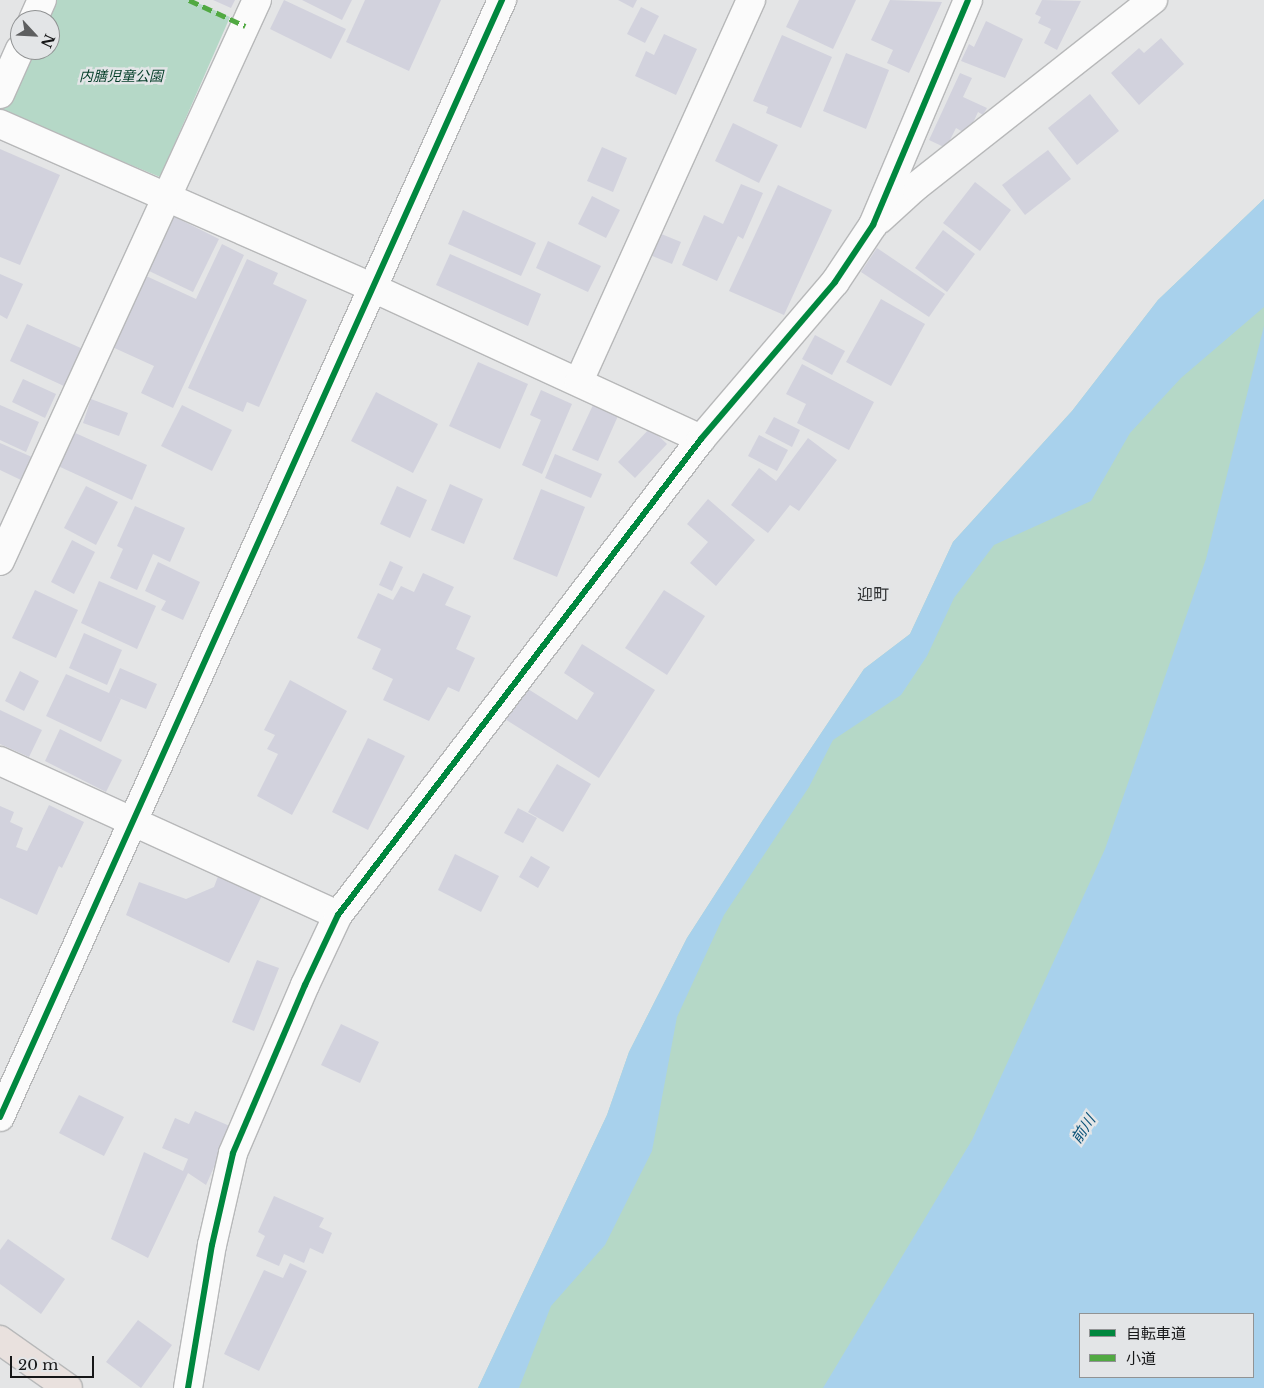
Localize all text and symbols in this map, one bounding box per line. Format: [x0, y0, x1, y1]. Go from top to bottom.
north arrow [10, 10, 60, 60]
text: N [37, 31, 59, 51]
park label: 内膳児童公園 [79, 68, 163, 84]
district label: 迎町 [857, 584, 889, 604]
water label: 前川 [1067, 1112, 1099, 1146]
legend [1079, 1313, 1254, 1378]
text: 自転車道 [1126, 1324, 1186, 1343]
scale bar [12, 1346, 96, 1378]
text: 小道 [1126, 1349, 1156, 1368]
text: 20 m [18, 1355, 58, 1374]

